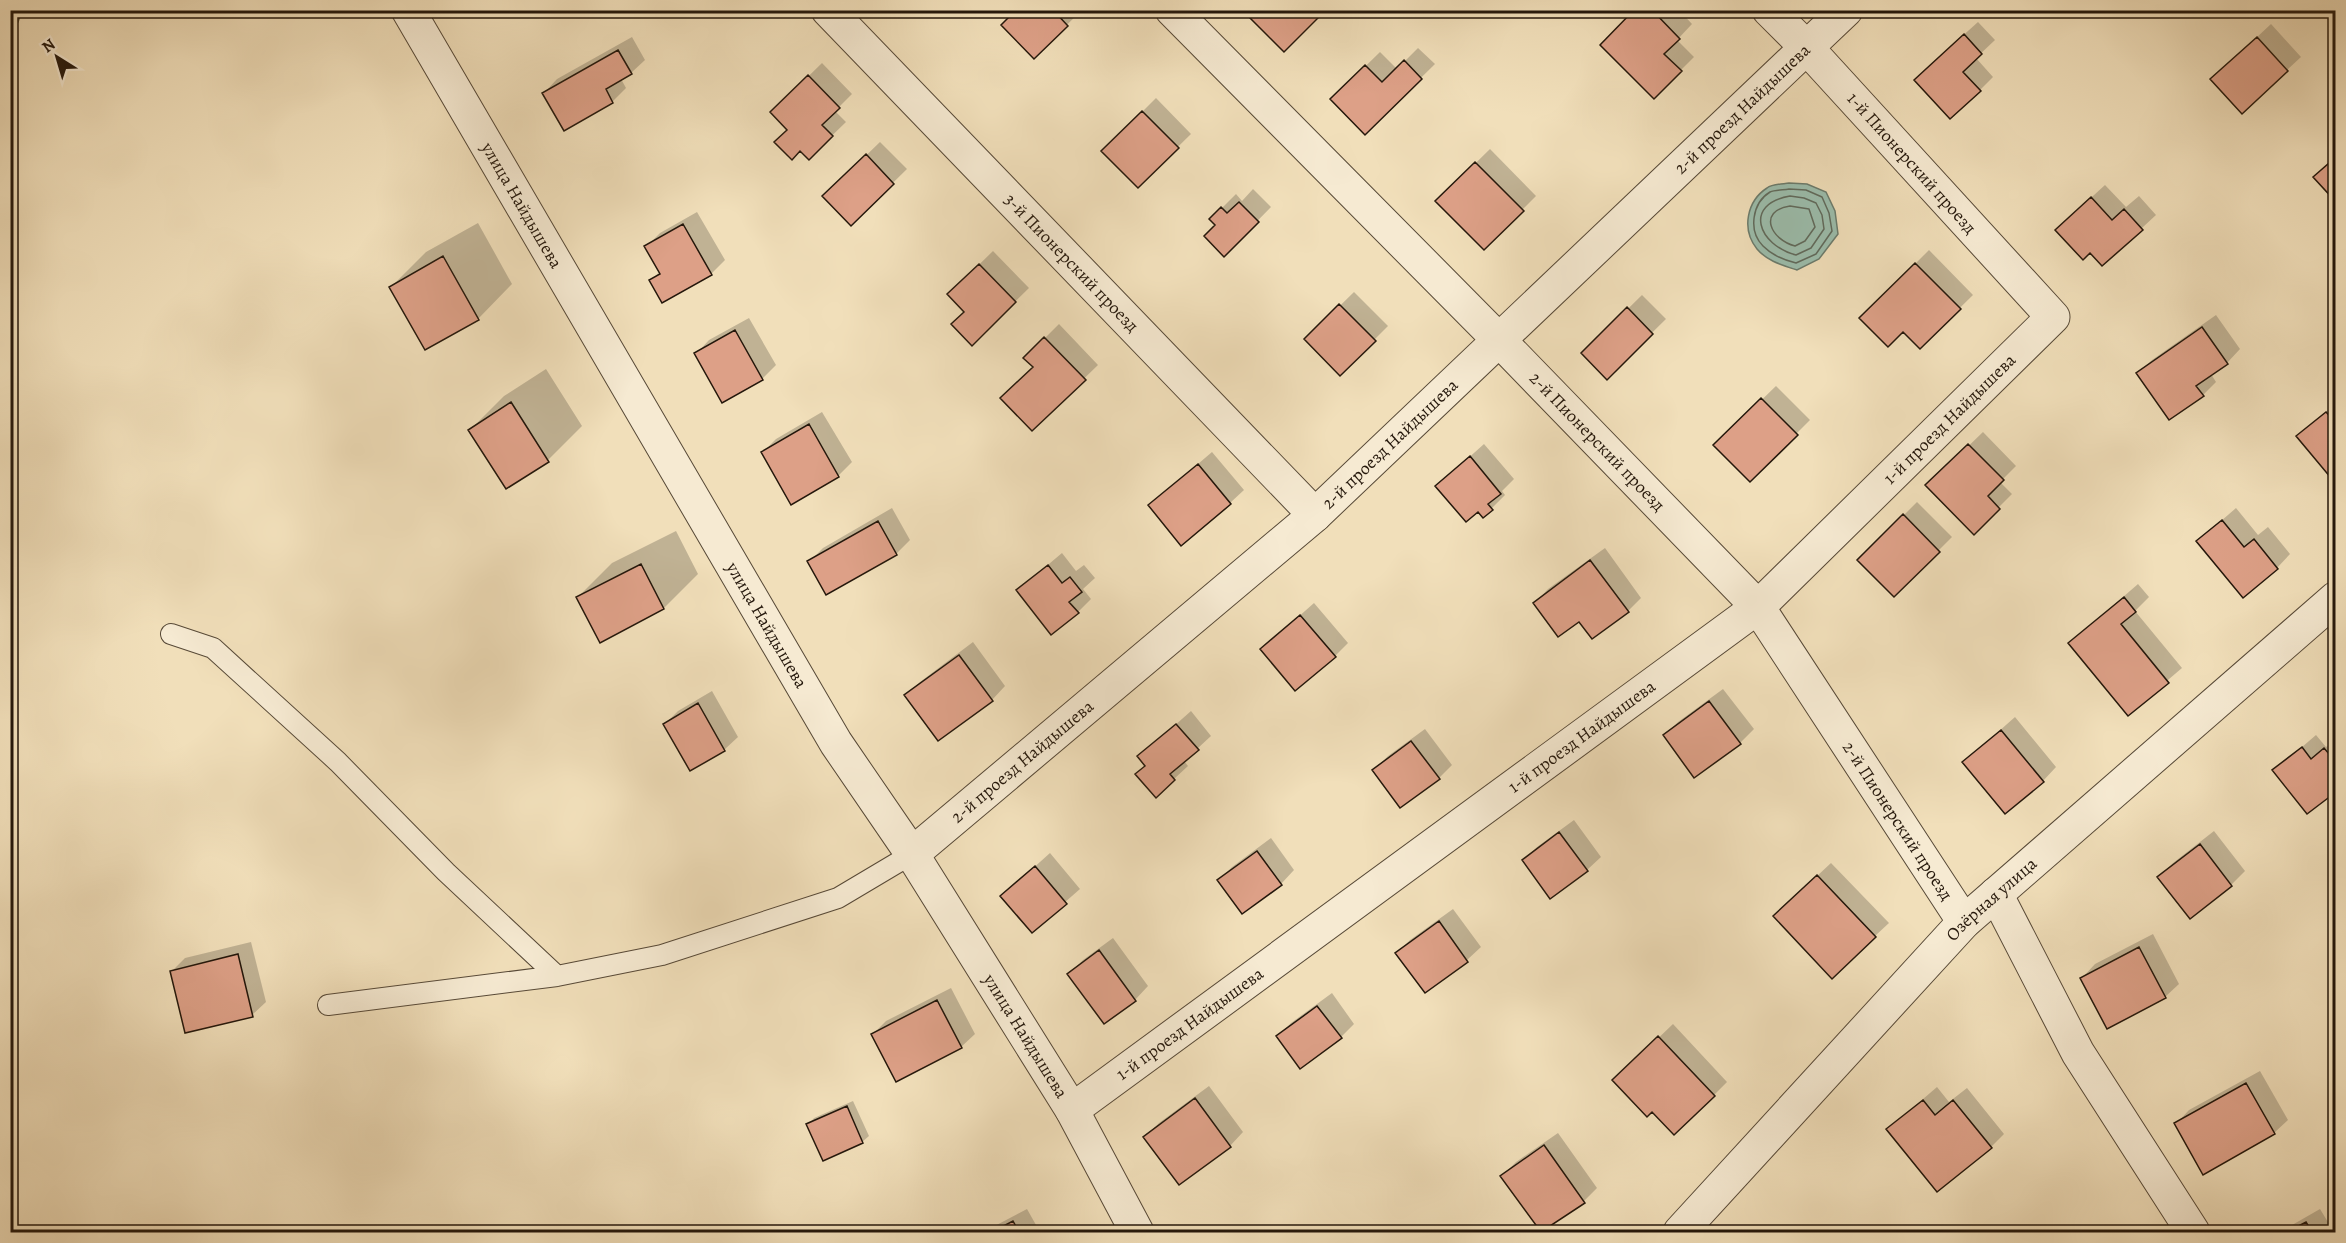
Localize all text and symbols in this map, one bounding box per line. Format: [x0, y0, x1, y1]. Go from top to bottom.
north arrow [27, 27, 87, 87]
text: N [37, 33, 60, 58]
street label: 2-й проезд Найдышева [1669, 38, 1816, 179]
street label: 1-й Пионерский проезд [1842, 87, 1982, 239]
street label: улица Найдышева [475, 137, 569, 273]
street label: 3-й Пионерский проезд [999, 188, 1144, 337]
street label: 1-й проезд Найдышева [1878, 348, 2021, 490]
street label: 2-й Пионерский проезд [1524, 367, 1671, 517]
street label: 2-й проезд Найдышева [1317, 373, 1464, 514]
street label: улица Найдышева [720, 556, 814, 693]
street label: 1-й проезд Найдышева [1503, 674, 1661, 798]
street label: 2-й проезд Найдышева [946, 694, 1099, 828]
street label: 2-й Пионерский проезд [1837, 737, 1959, 905]
street label: Озёрная улица [1940, 851, 2043, 946]
street label: 1-й проезд Найдышева [1111, 961, 1269, 1086]
street label: улица Найдышева [977, 968, 1074, 1103]

